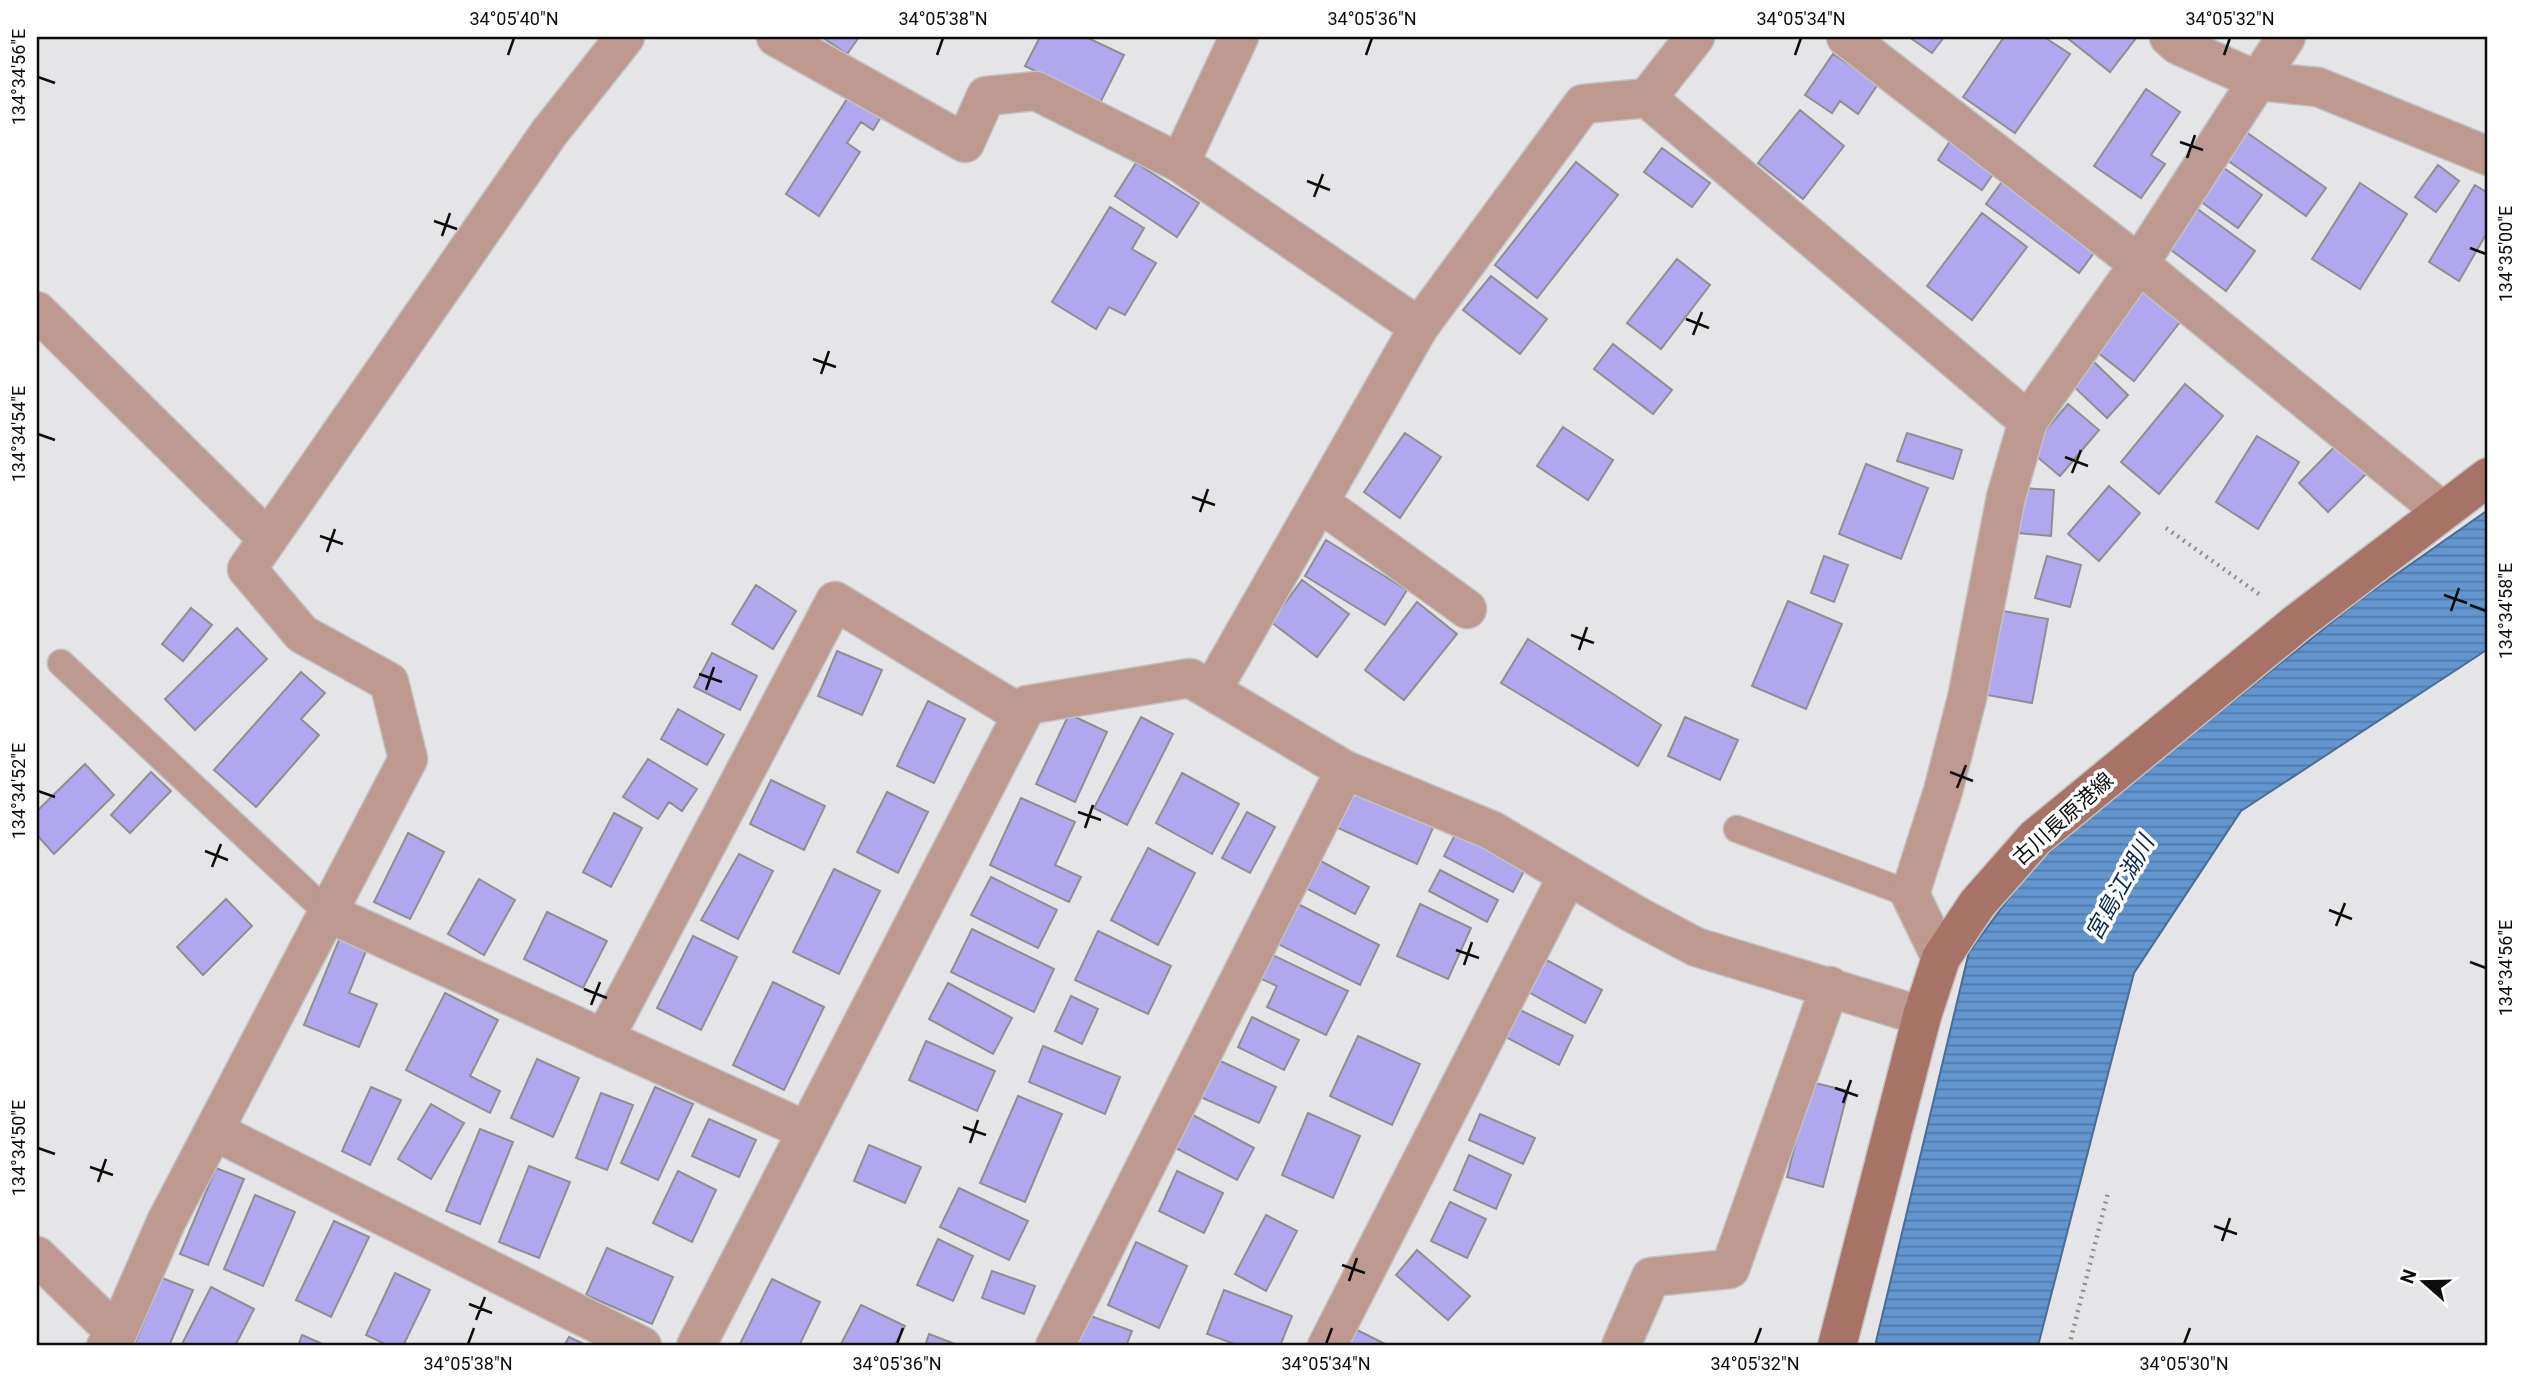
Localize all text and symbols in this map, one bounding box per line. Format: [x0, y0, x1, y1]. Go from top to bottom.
text: 34°05'40"N [469, 8, 559, 29]
text: 34°05'38"N [898, 8, 988, 29]
text: 34°05'36"N [1327, 8, 1417, 29]
text: 34°05'34"N [1756, 8, 1846, 29]
text: 34°05'32"N [2185, 8, 2275, 29]
text: 134°34'56"E [8, 29, 29, 125]
text: 134°35'00"E [2495, 206, 2516, 302]
text: 134°34'54"E [8, 386, 29, 482]
text: 134°34'58"E [2495, 563, 2516, 659]
text: 134°34'52"E [8, 743, 29, 839]
street label: 古川長原港線 [2008, 768, 2118, 870]
water label: 宮島江湖川 [2080, 829, 2161, 945]
text: 134°34'56"E [2495, 920, 2516, 1016]
text: 134°34'50"E [8, 1100, 29, 1196]
north arrow [2388, 1246, 2458, 1316]
text: N [2395, 1266, 2422, 1287]
text: 34°05'38"N [423, 1353, 513, 1374]
text: 34°05'36"N [852, 1353, 942, 1374]
text: 34°05'34"N [1281, 1353, 1371, 1374]
text: 34°05'32"N [1710, 1353, 1800, 1374]
text: 34°05'30"N [2139, 1353, 2229, 1374]

